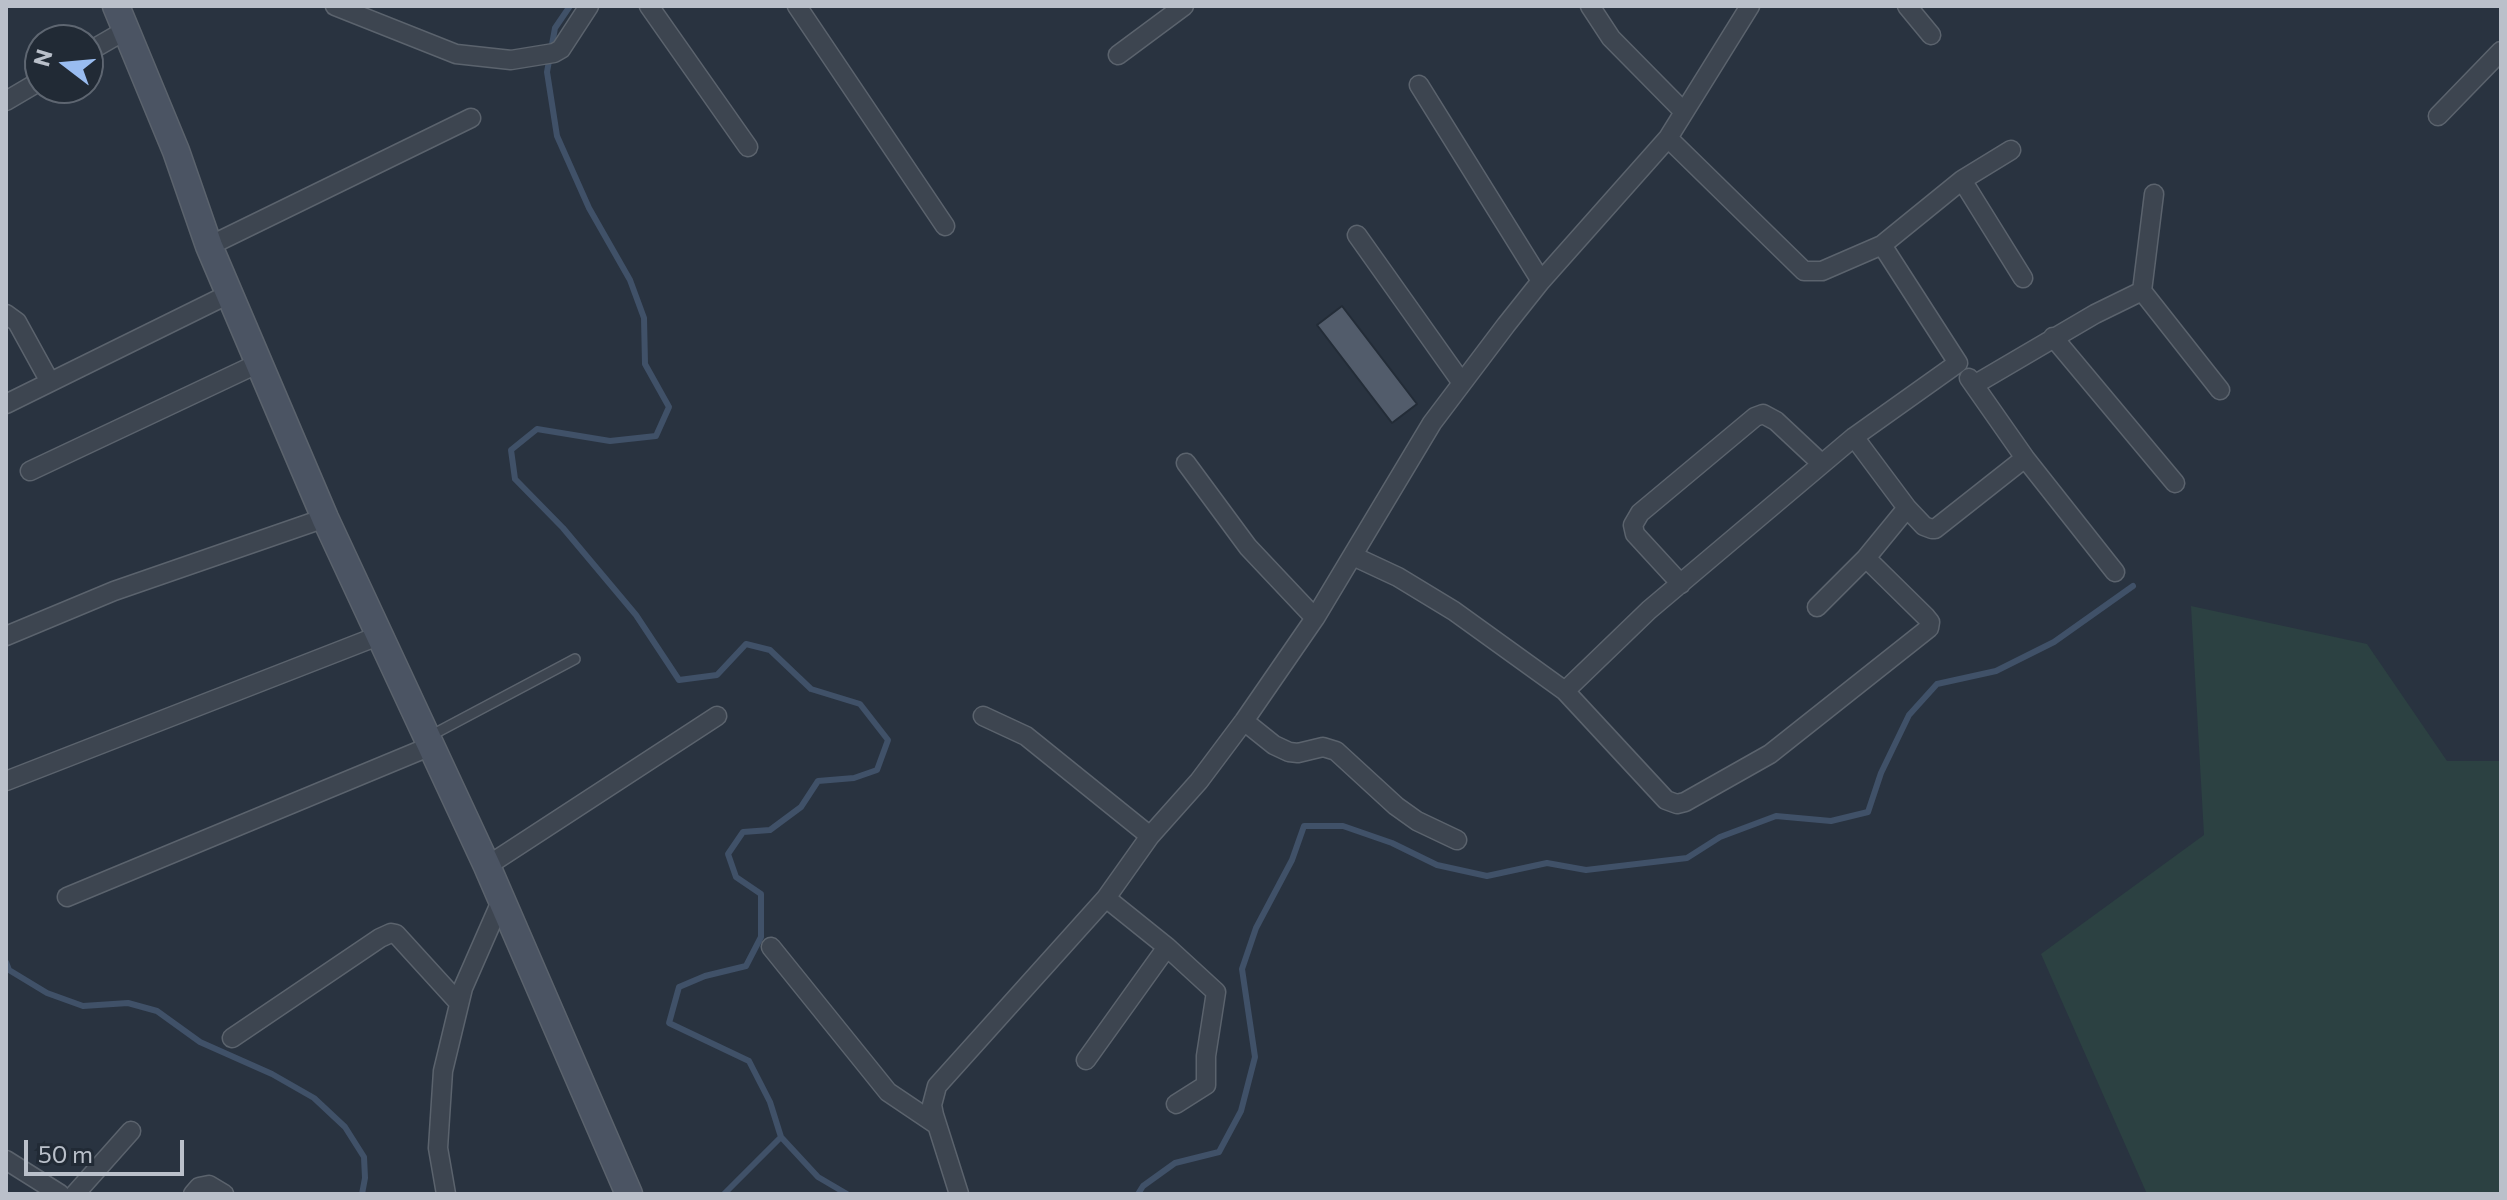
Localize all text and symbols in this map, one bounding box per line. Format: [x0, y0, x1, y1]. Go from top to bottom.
north arrow [24, 24, 104, 104]
text: N [27, 46, 58, 69]
scale bar [28, 1124, 188, 1174]
text: 50 m [38, 1139, 93, 1168]

